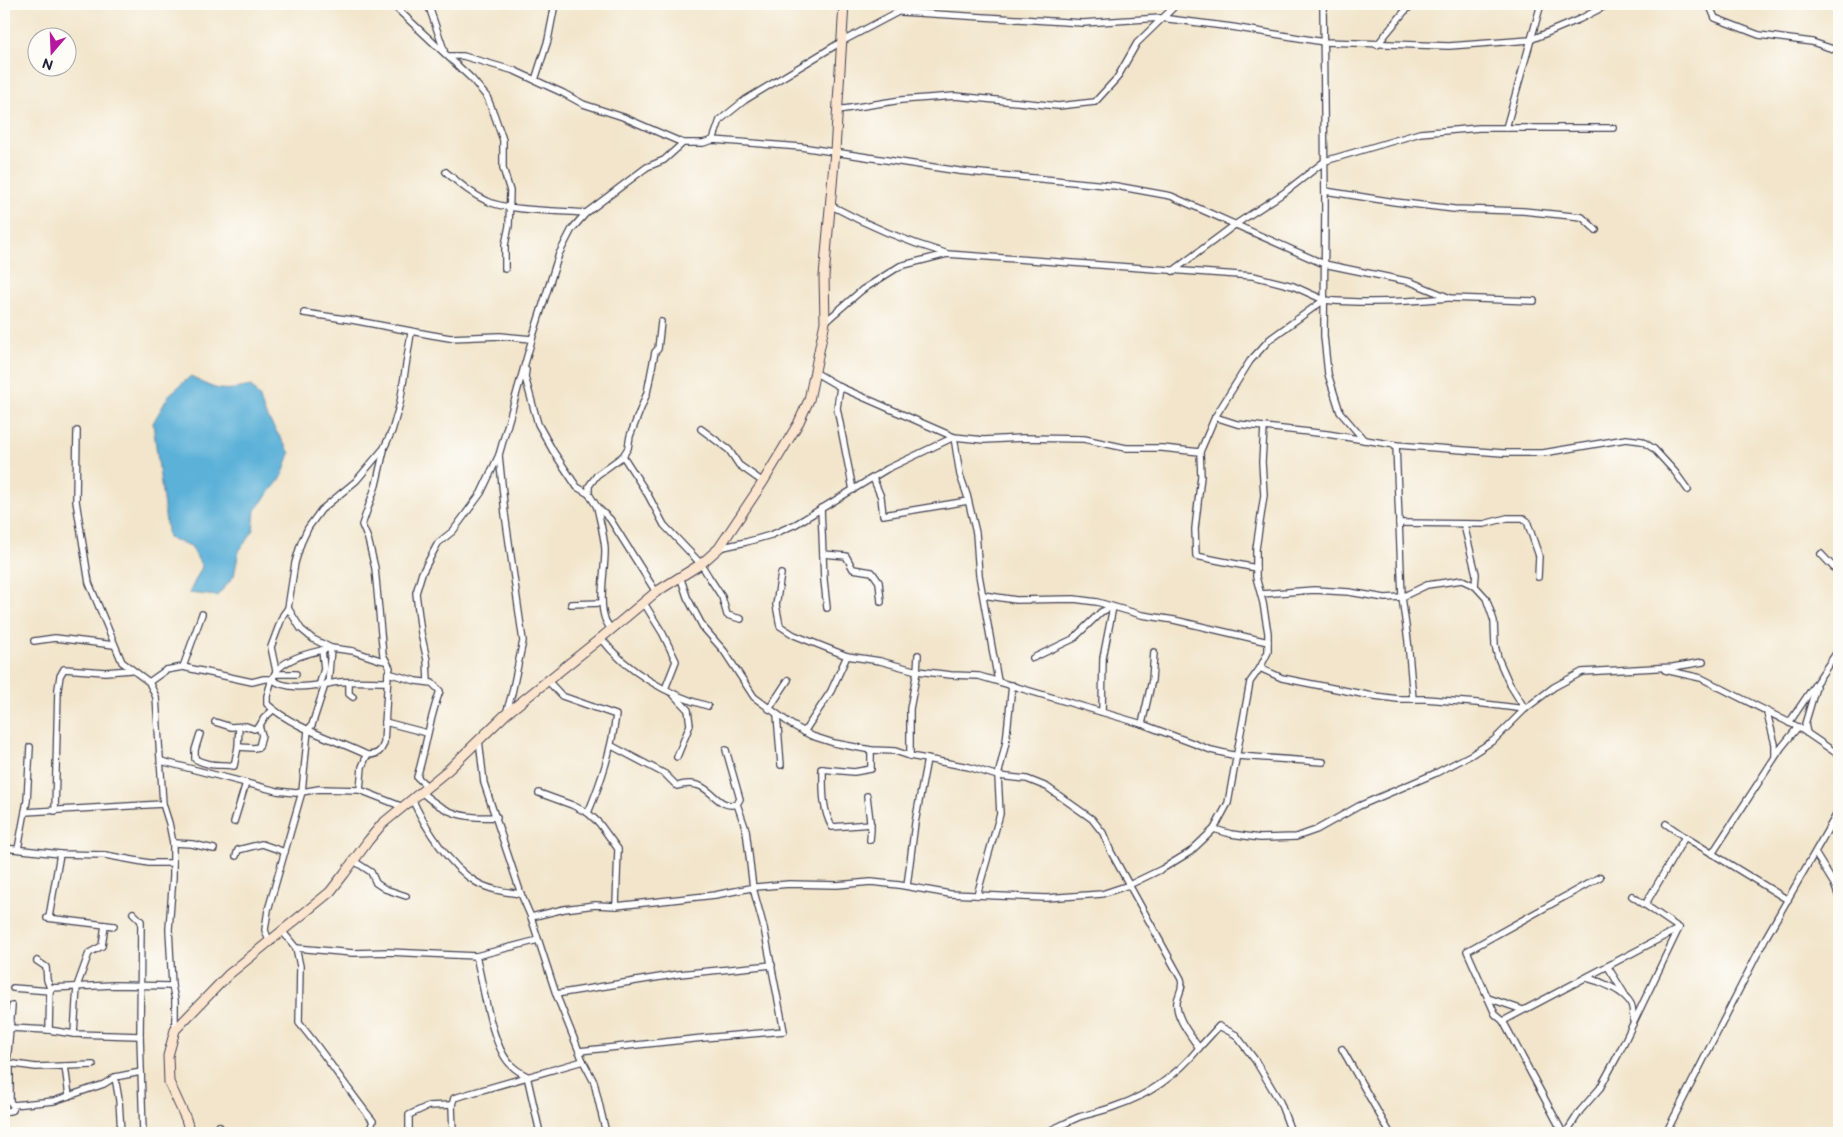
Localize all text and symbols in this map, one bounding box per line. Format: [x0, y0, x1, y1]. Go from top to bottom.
north arrow [28, 28, 78, 78]
text: N [40, 54, 56, 74]

